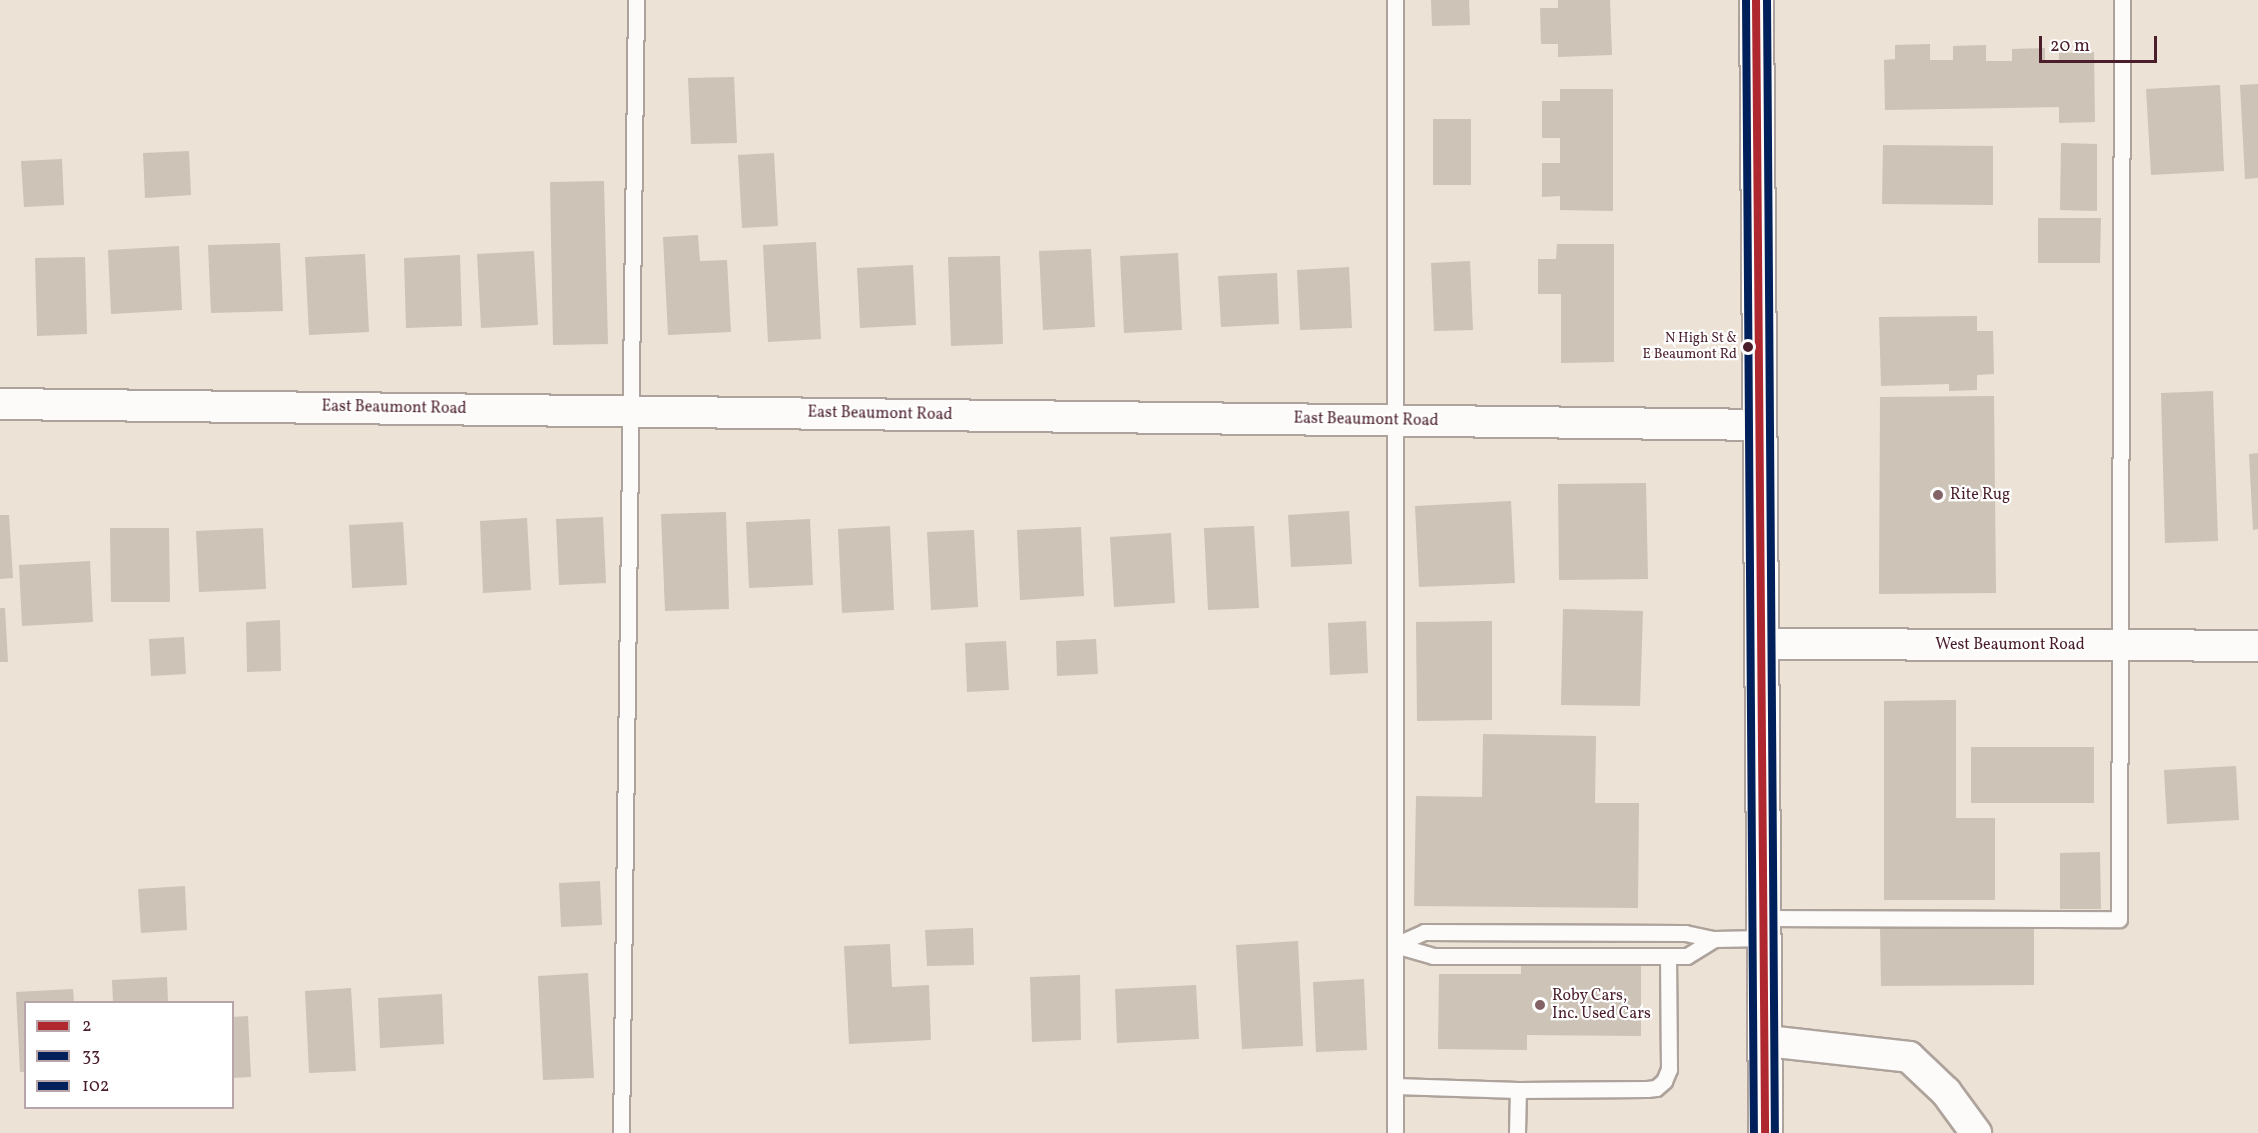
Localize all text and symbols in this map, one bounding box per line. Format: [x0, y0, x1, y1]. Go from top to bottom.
scale bar [2042, 24, 2160, 62]
text: 20 m [2050, 34, 2090, 59]
place label: N High St & E Beaumont Rd [1642, 331, 1737, 364]
marker: N High St & E Beaumont Rd [1742, 341, 1754, 353]
street label: East Beaumont Road [321, 397, 467, 419]
street label: East Beaumont Road [807, 403, 953, 425]
street label: East Beaumont Road [1293, 409, 1439, 431]
place label: Rite Rug [1950, 485, 2010, 505]
marker: Rite Rug [1931, 488, 1945, 502]
street label: West Beaumont Road [1935, 635, 2085, 655]
place label: Roby Cars, Inc. Used Cars [1552, 986, 1651, 1024]
marker: Roby Cars, Inc. Used Cars [1533, 998, 1547, 1012]
legend [24, 1001, 234, 1109]
text: 2 [82, 1014, 92, 1039]
text: 33 [82, 1044, 100, 1069]
text: 102 [82, 1074, 109, 1099]

